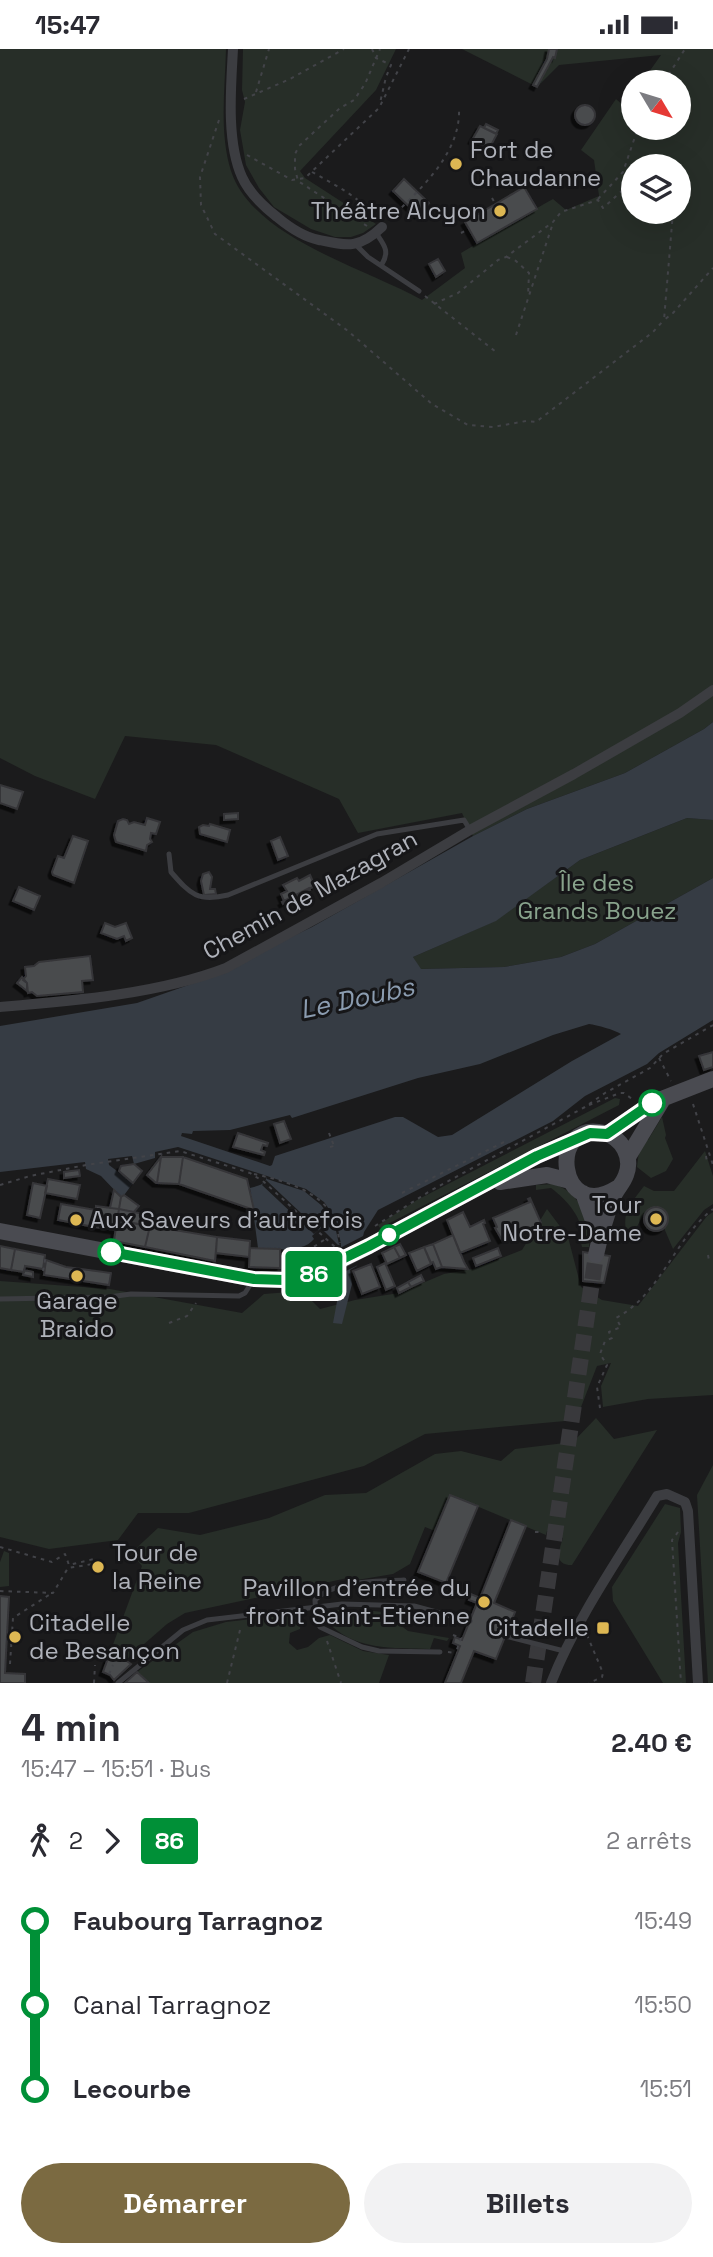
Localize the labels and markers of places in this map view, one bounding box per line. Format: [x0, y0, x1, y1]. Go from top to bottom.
place label: Fort de Chaudanne [470, 134, 601, 193]
marker: Fort de Chaudanne [448, 156, 464, 172]
place label: Théâtre Alcyon [311, 195, 486, 226]
marker: Théâtre Alcyon [492, 203, 508, 219]
unlabelled marker [639, 1090, 665, 1116]
place label: Tour Notre-Dame [502, 1189, 642, 1248]
place label: Aux Saveurs d'autrefois [90, 1204, 363, 1235]
marker: Tour Notre-Dame [648, 1211, 664, 1227]
marker: Aux Saveurs d'autrefois [68, 1212, 84, 1228]
unlabelled marker [379, 1225, 399, 1245]
unlabelled marker [98, 1239, 124, 1265]
marker: Garage Braido [69, 1268, 85, 1284]
place label: Garage Braido [36, 1285, 118, 1344]
place label: Tour de la Reine [112, 1537, 202, 1596]
marker: Tour de la Reine [90, 1559, 106, 1575]
place label: Pavillon d’entrée du front Saint-Etienne [243, 1572, 470, 1631]
marker: Pavillon d’entrée du front Saint-Etienne [476, 1594, 492, 1610]
place label: Citadelle de Besançon [29, 1607, 180, 1666]
place label: Citadelle [488, 1612, 589, 1643]
marker: Citadelle [595, 1620, 611, 1636]
marker: Citadelle de Besançon [7, 1629, 23, 1645]

